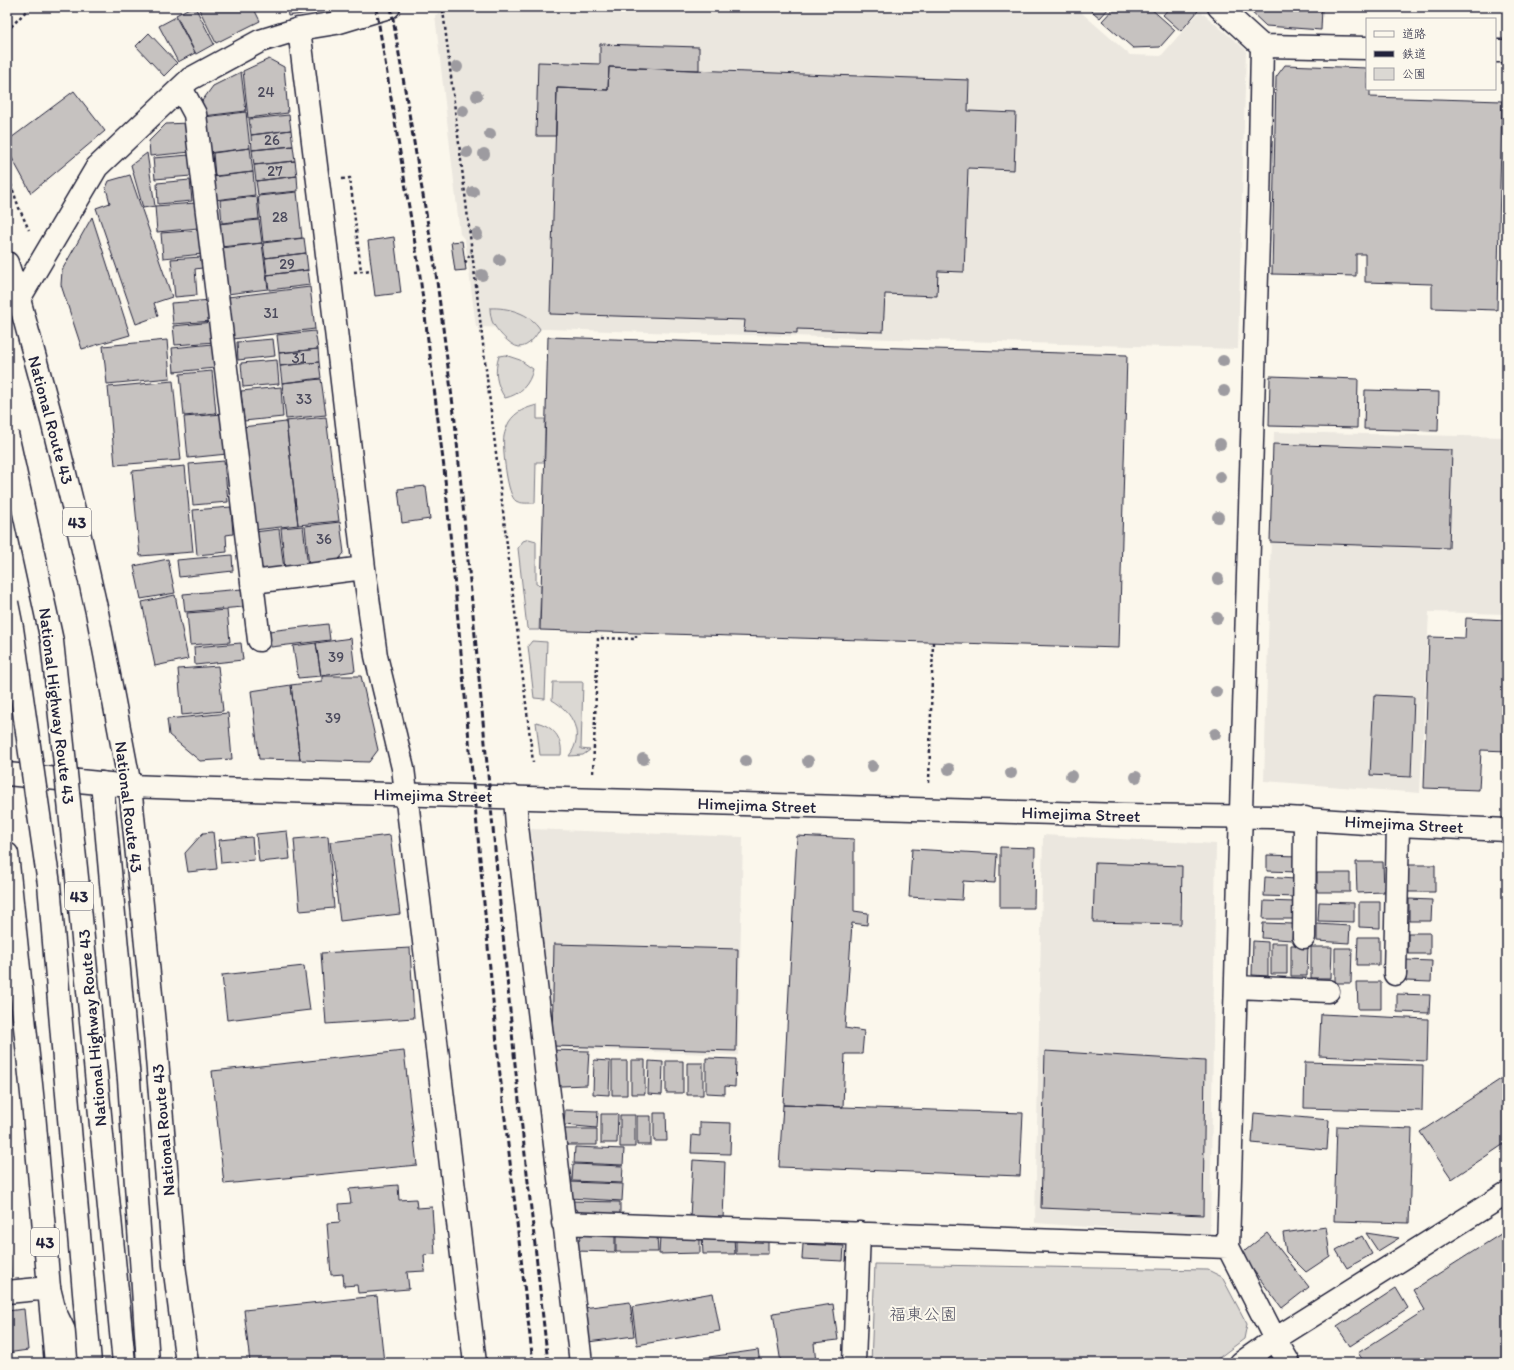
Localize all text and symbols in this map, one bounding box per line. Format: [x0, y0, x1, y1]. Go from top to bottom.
legend [1366, 18, 1496, 90]
text: 道路 [1402, 27, 1426, 41]
text: 鉄道 [1402, 47, 1426, 61]
text: 公園 [1402, 67, 1426, 81]
house number: 24 [258, 83, 274, 101]
house number: 26 [264, 131, 280, 149]
house number: 27 [267, 162, 283, 180]
house number: 28 [272, 208, 288, 226]
house number: 29 [279, 255, 295, 273]
house number: 31 [263, 304, 279, 322]
house number: 31 [291, 349, 307, 367]
street label: National Route 43 [24, 353, 78, 487]
house number: 33 [296, 390, 312, 408]
road number: 43 [63, 508, 91, 536]
house number: 36 [316, 530, 332, 548]
street label: National Highway Route 43 [35, 607, 79, 805]
house number: 39 [328, 648, 344, 666]
house number: 39 [325, 709, 341, 727]
street label: National Route 43 [111, 740, 147, 874]
street label: Himejima Street [373, 784, 493, 806]
street label: Himejima Street [697, 793, 817, 817]
street label: Himejima Street [1021, 802, 1141, 826]
street label: Himejima Street [1344, 811, 1464, 837]
road number: 43 [65, 882, 93, 910]
street label: National Highway Route 43 [73, 929, 111, 1127]
street label: National Route 43 [147, 1063, 179, 1197]
road number: 43 [31, 1228, 59, 1256]
park label: 福東公園 [889, 1304, 957, 1324]

